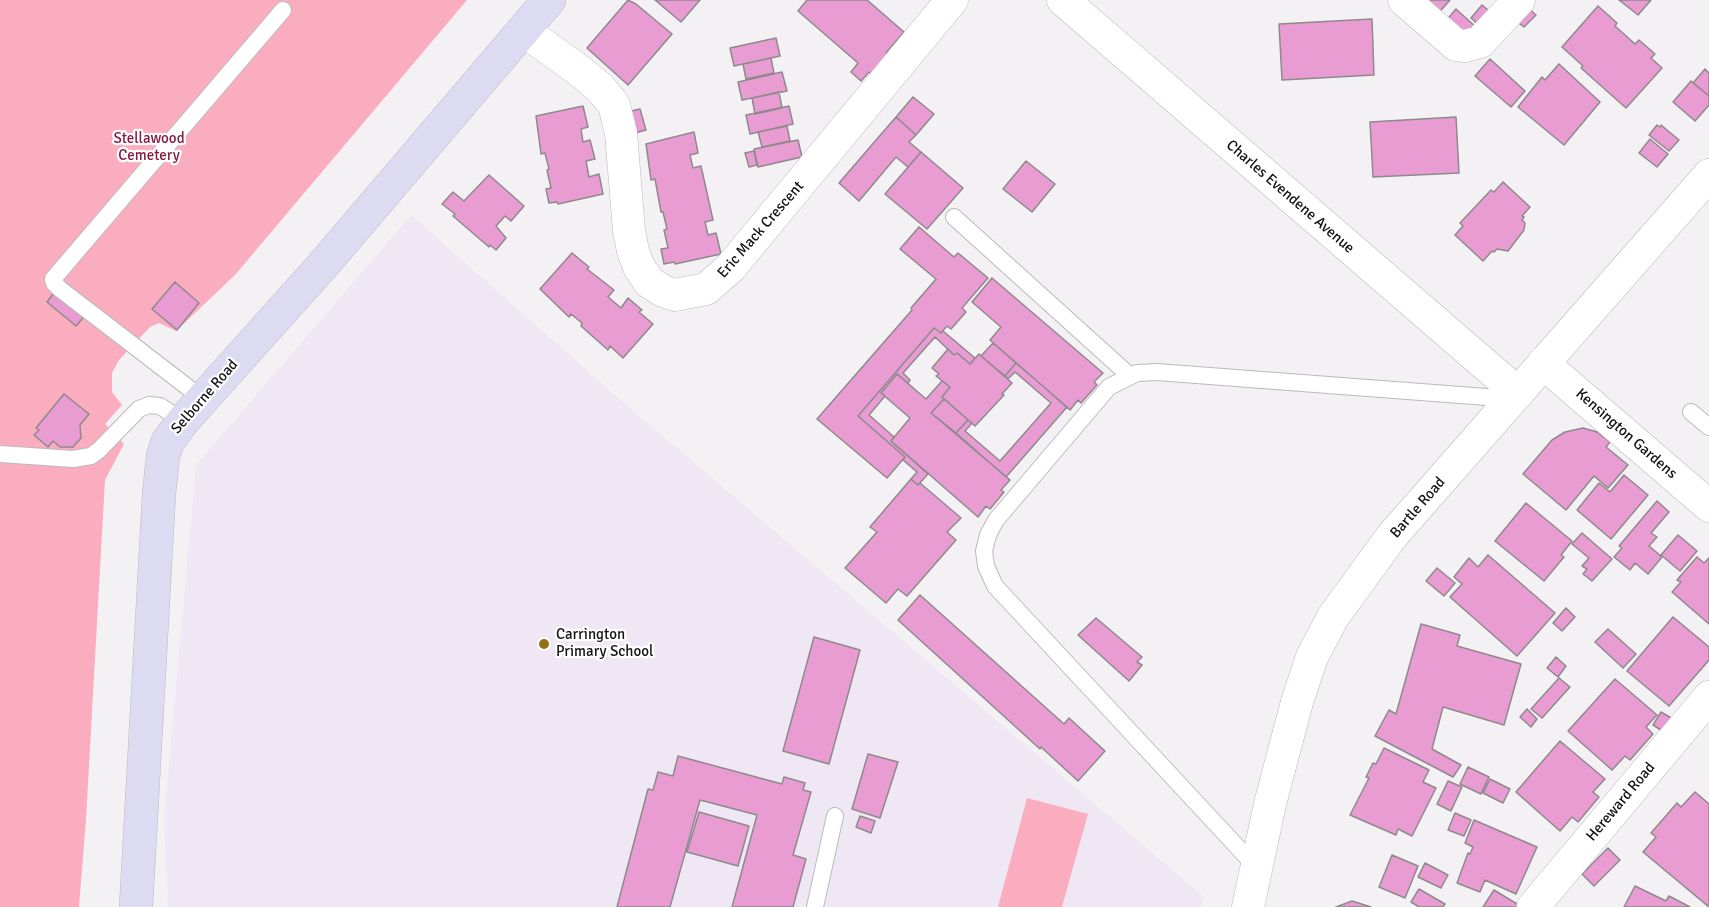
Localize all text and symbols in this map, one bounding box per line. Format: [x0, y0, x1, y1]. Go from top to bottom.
park label: Stellawood Cemetery [113, 130, 185, 165]
street label: Charles Evendene Avenue [1222, 136, 1358, 258]
street label: Eric Mack Crescent [714, 178, 808, 282]
street label: Selborne Road [168, 356, 242, 438]
street label: Kensington Gardens [1572, 385, 1680, 483]
street label: Bartle Road [1387, 474, 1449, 542]
place label: Carrington Primary School [556, 626, 653, 661]
marker: Carrington Primary School [537, 637, 551, 651]
street label: Hereward Road [1583, 759, 1659, 845]

